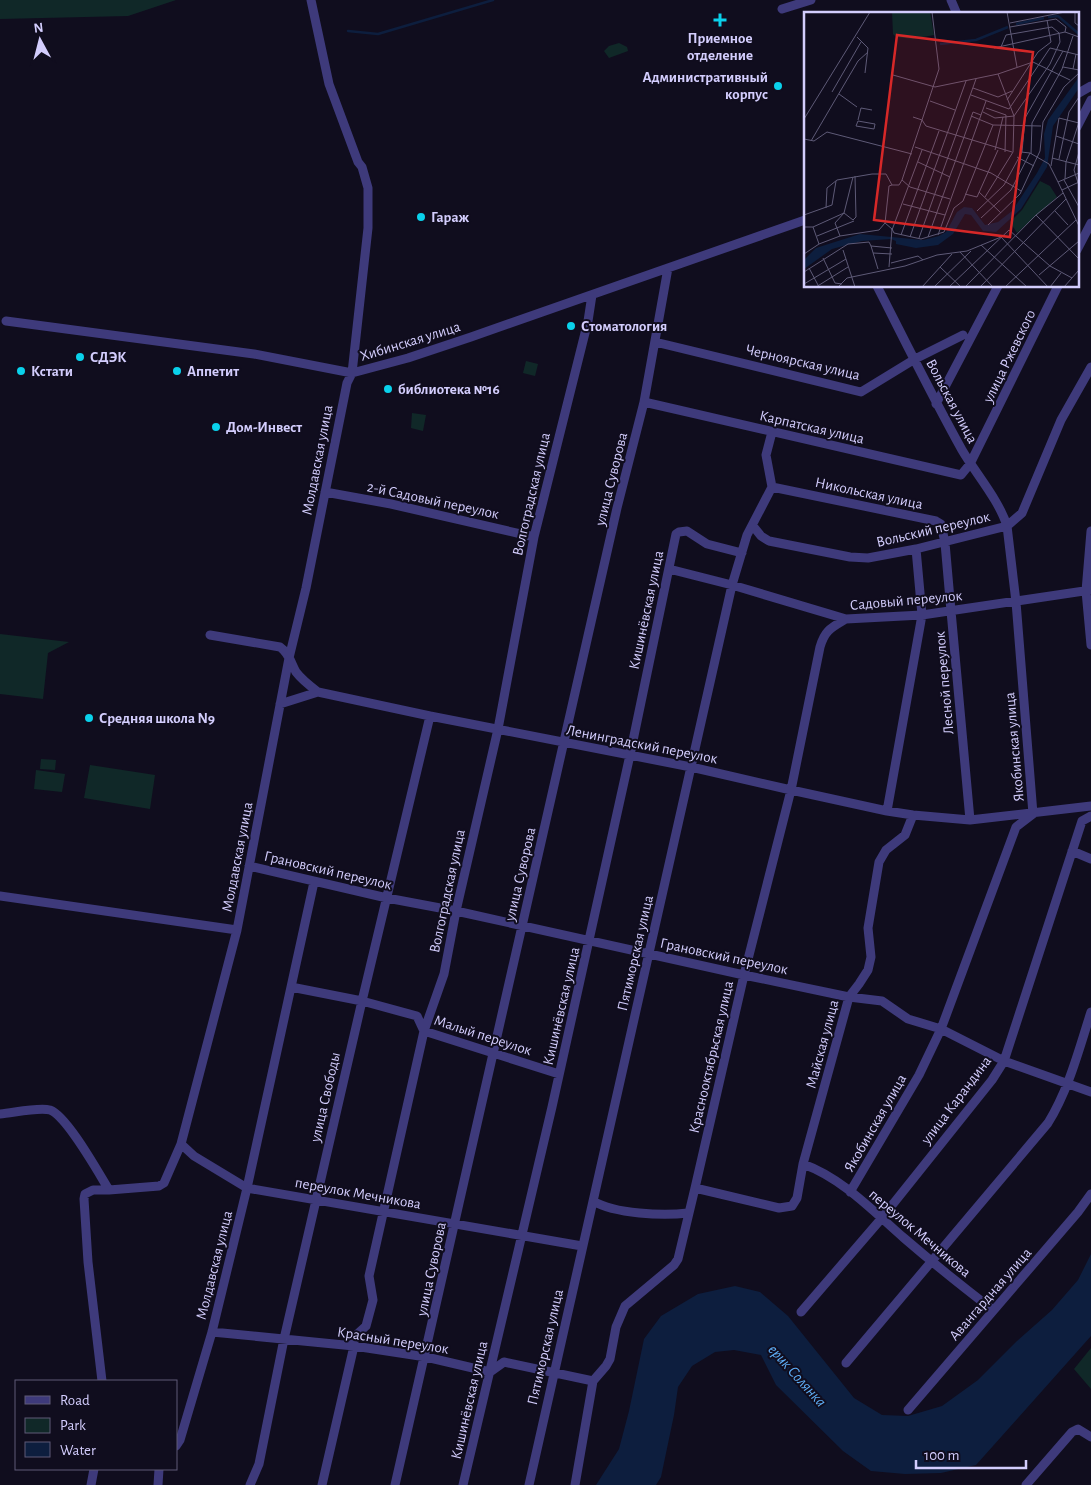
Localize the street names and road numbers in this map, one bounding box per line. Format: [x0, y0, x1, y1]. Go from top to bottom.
street label: улица Ржевского [980, 307, 1038, 406]
street label: Хибинская улица [358, 319, 462, 364]
street label: Черноярская улица [744, 342, 862, 383]
street label: Вольская улица [923, 357, 980, 446]
street label: Молдавская улица [299, 404, 336, 516]
street label: Карпатская улица [758, 408, 866, 447]
street label: Волгоградская улица [510, 431, 553, 557]
street label: улица Суворова [592, 431, 630, 528]
street label: Никольская улица [814, 475, 924, 512]
street label: 2-й Садовый переулок [366, 479, 500, 522]
street label: Вольский переулок [875, 509, 991, 550]
street label: Кишинёвская улица [627, 549, 666, 671]
street label: Садовый переулок [849, 588, 963, 613]
street label: Лесной переулок [933, 631, 956, 735]
street label: Якобинская улица [1002, 691, 1027, 802]
street label: Ленинградский переулок [565, 722, 719, 767]
street label: Молдавская улица [219, 801, 256, 913]
street label: улица Суворова [502, 826, 539, 923]
street label: Волгоградская улица [427, 828, 468, 954]
street label: Грановский переулок [263, 849, 393, 892]
street label: Пятиморская улица [615, 894, 656, 1012]
street label: Грановский переулок [659, 936, 789, 977]
street label: Кишинёвская улица [541, 945, 582, 1067]
street label: Краснооктябрьская улица [687, 979, 736, 1135]
street label: Майская улица [803, 998, 842, 1090]
street label: Малый переулок [432, 1013, 534, 1058]
street label: улица Свободы [308, 1051, 343, 1145]
street label: улица Карандина [918, 1053, 994, 1148]
street label: Якобинская улица [841, 1072, 909, 1175]
street label: переулок Мечникова [294, 1175, 422, 1212]
street label: переулок Мечникова [866, 1187, 974, 1280]
street label: Молдавская улица [194, 1209, 235, 1321]
street label: улица Суворова [414, 1221, 449, 1318]
street label: Авангардная улица [946, 1245, 1035, 1343]
street label: Пятиморская улица [525, 1288, 566, 1406]
street label: Красный переулок [336, 1324, 450, 1357]
street label: Кишинёвская улица [449, 1339, 490, 1461]

